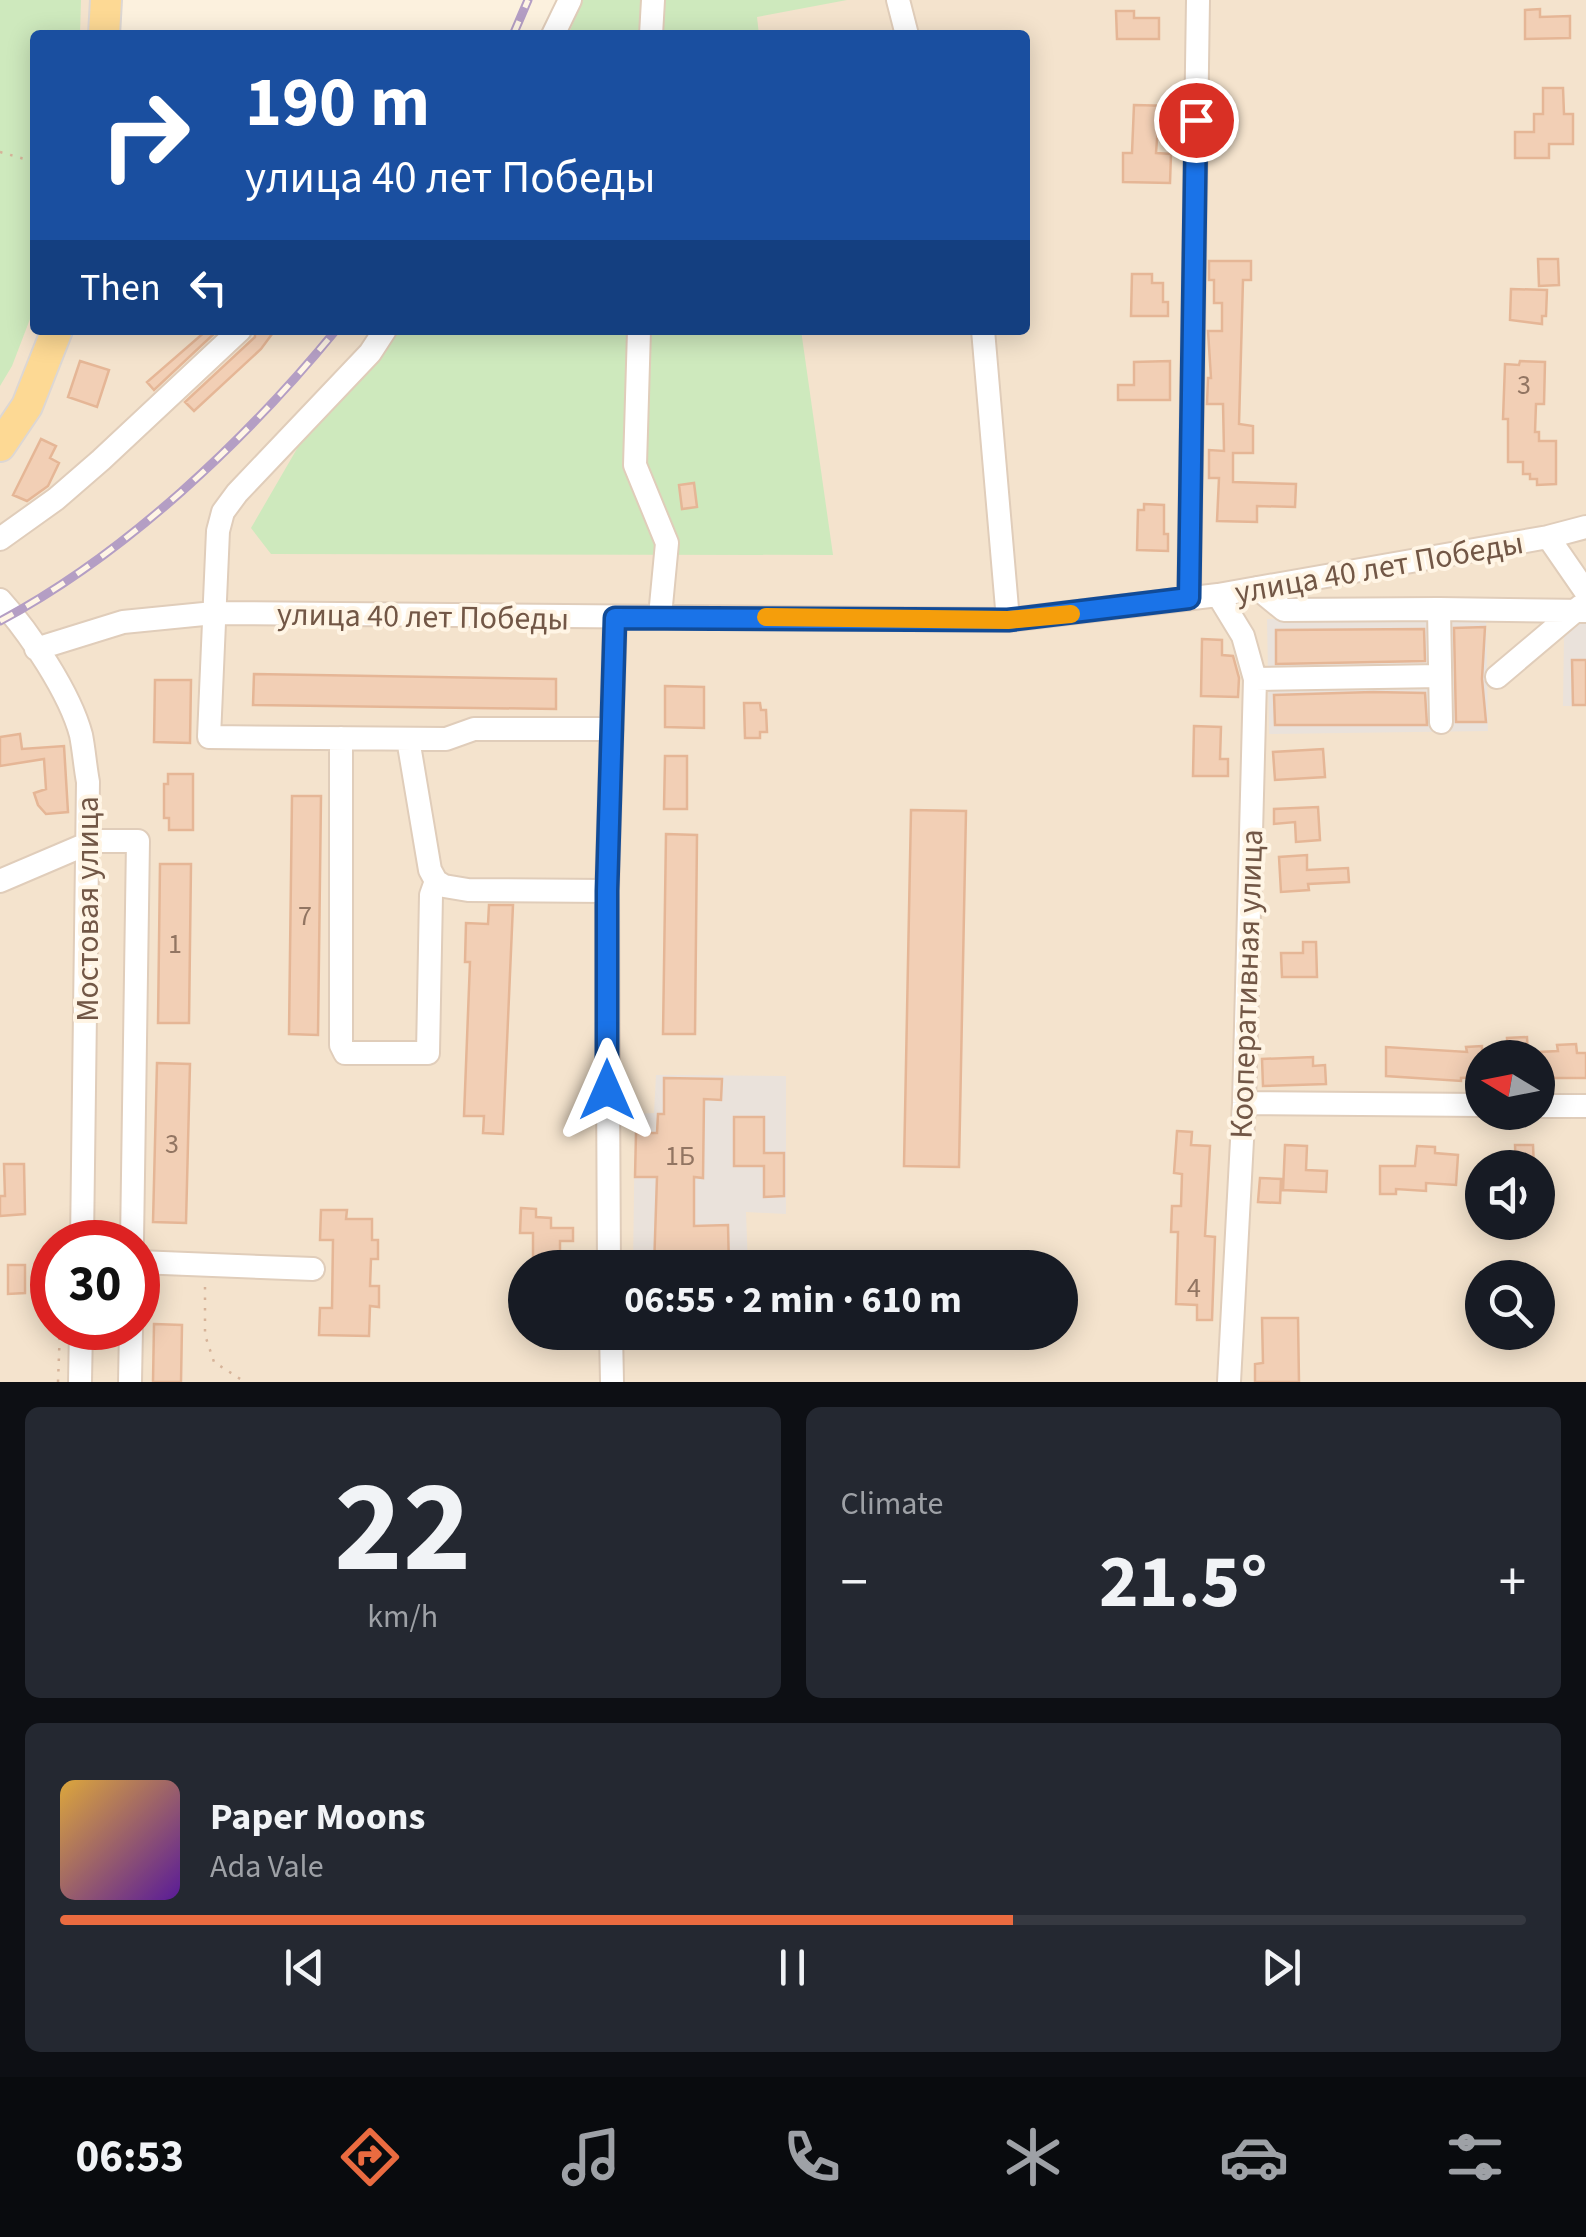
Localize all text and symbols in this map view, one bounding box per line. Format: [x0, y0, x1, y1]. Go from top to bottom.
text: 190 m [245, 53, 430, 153]
icon: right [80, 70, 210, 200]
pin [1154, 78, 1239, 163]
icon: arrive [1169, 93, 1224, 148]
text: улица 40 лет Победы [245, 146, 656, 210]
icon: left [181, 260, 236, 315]
text: Then [80, 261, 161, 315]
house number: 3 [1517, 365, 1531, 405]
street label: улица 40 лет Победы [1231, 520, 1527, 616]
street label: улица 40 лет Победы [277, 591, 569, 643]
street label: Мостовая улица [65, 796, 111, 1022]
street label: Кооперативная улица [1219, 829, 1275, 1139]
house number: 7 [298, 896, 312, 936]
house number: 1 [168, 924, 182, 964]
position arrow [555, 1038, 659, 1142]
north arrow [1465, 1040, 1555, 1130]
map controls [1465, 1040, 1555, 1350]
house number: 3 [165, 1124, 179, 1164]
house number: 1Б [665, 1136, 695, 1176]
button: sound [1465, 1150, 1555, 1240]
speed limit sign: 30 [30, 1220, 160, 1350]
button: search [1465, 1260, 1555, 1350]
house number: 4 [1187, 1268, 1201, 1308]
text: 06:55 · 2 min · 610 m [624, 1273, 962, 1327]
text: 22 [334, 1436, 471, 1621]
text: Climate [841, 1481, 943, 1527]
text: 21.5° [1099, 1529, 1268, 1636]
text: − [841, 1544, 868, 1622]
text: + [1499, 1544, 1526, 1622]
text: km/h [367, 1594, 438, 1640]
text: Paper Moons [210, 1790, 425, 1844]
text: Ada Vale [210, 1844, 324, 1890]
icon: previous [277, 1940, 332, 1995]
icon: pause [765, 1940, 820, 1995]
icon: next [1254, 1940, 1309, 1995]
icon: directions [335, 2122, 405, 2192]
icon: music [556, 2122, 626, 2192]
icon: phone [777, 2122, 847, 2192]
icon: climate [998, 2122, 1068, 2192]
icon: car [1219, 2122, 1289, 2192]
icon: filters [1440, 2122, 1510, 2192]
text: 06:53 [76, 2125, 184, 2189]

